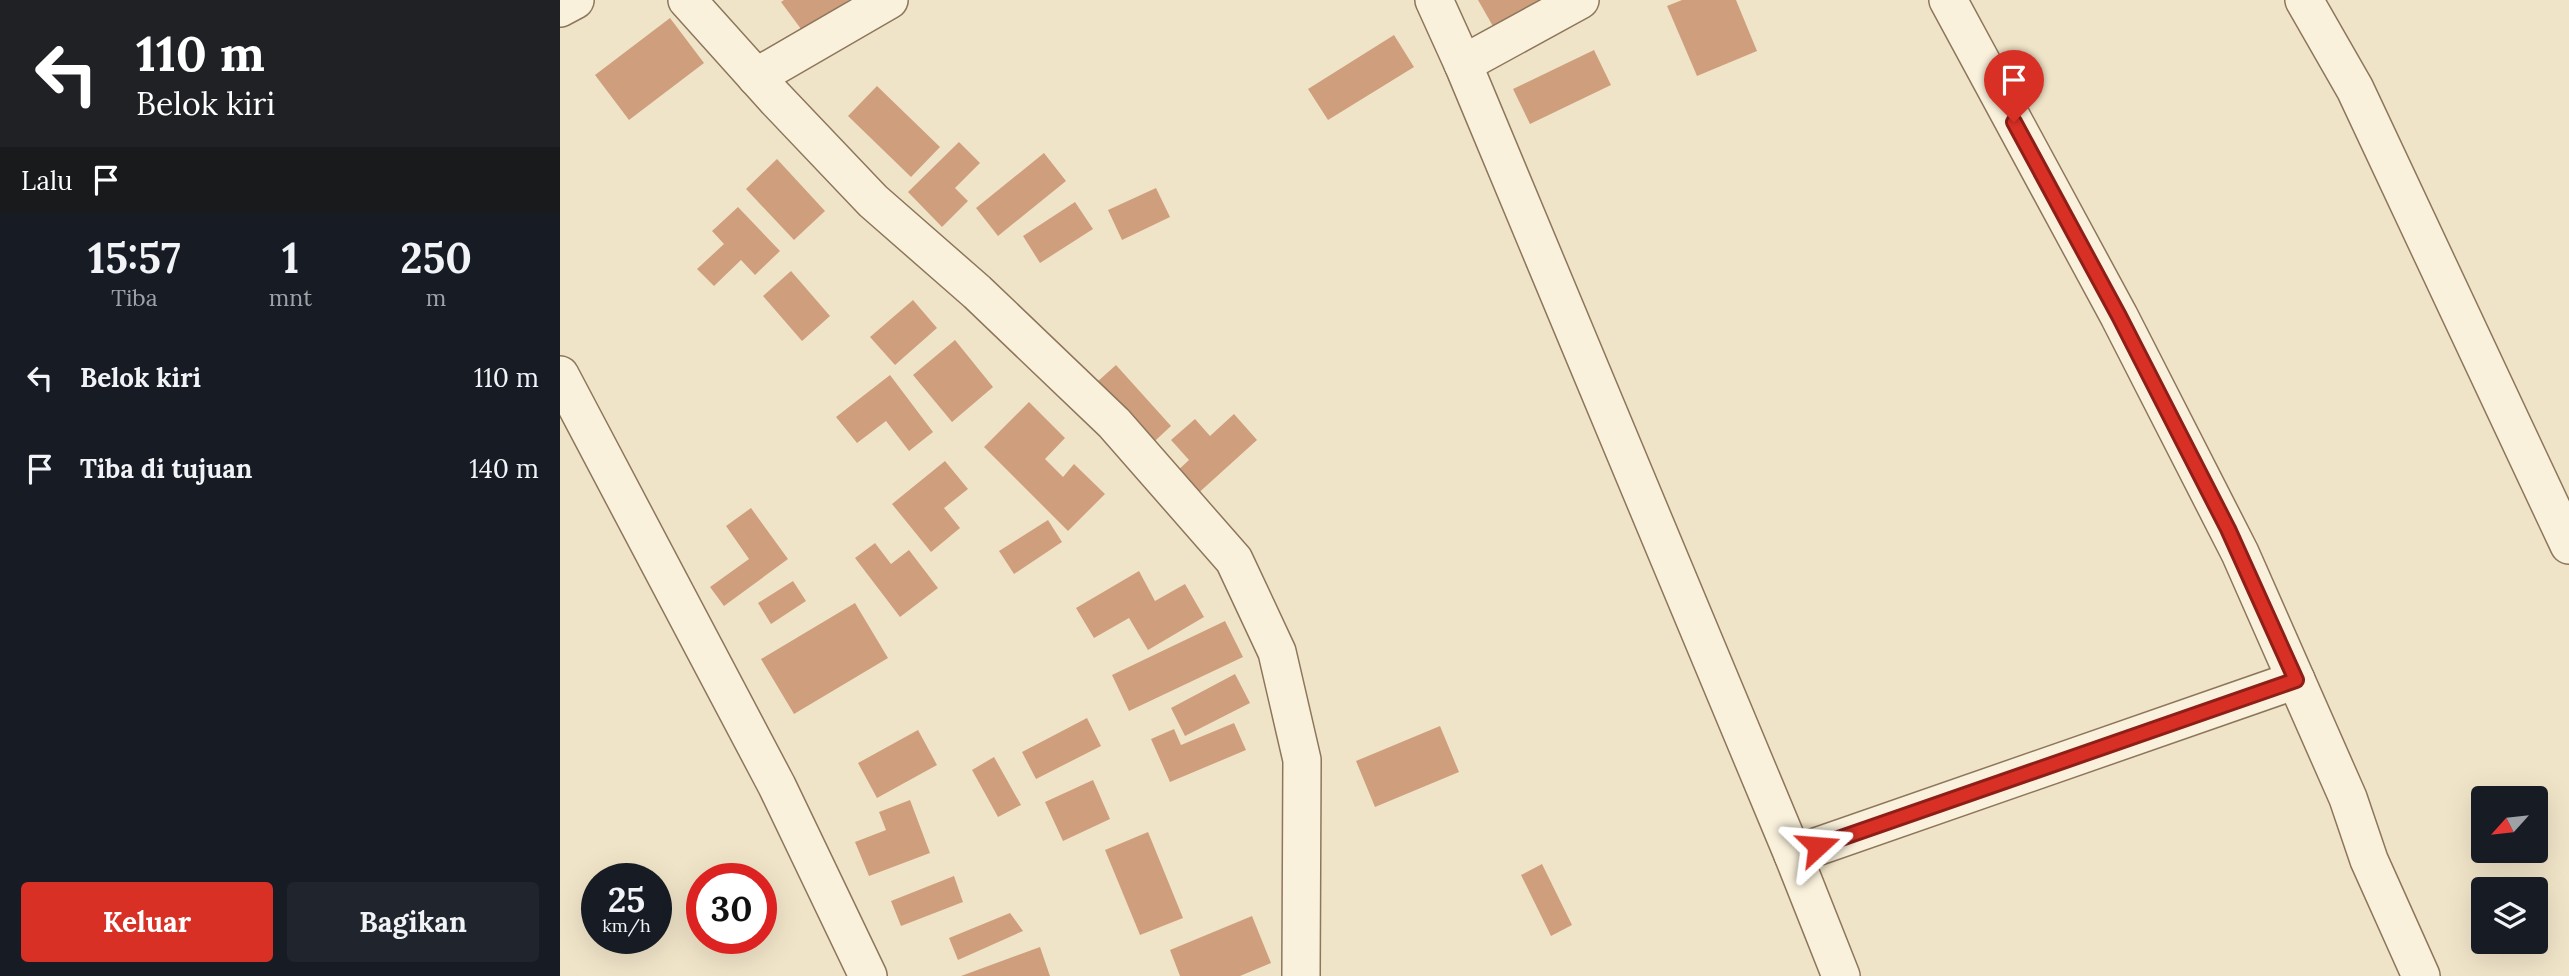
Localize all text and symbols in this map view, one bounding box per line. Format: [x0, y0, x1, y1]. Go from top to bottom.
text: 110 m [136, 22, 265, 84]
icon: left [21, 28, 112, 119]
pin [1984, 50, 2044, 122]
icon: arrive [1995, 61, 2033, 99]
text: Belok kiri [136, 83, 275, 124]
icon: arrive [87, 161, 125, 199]
text: Lalu [21, 164, 73, 197]
text: 15:57 [88, 231, 181, 285]
text: 1 [282, 231, 299, 285]
text: 250 [400, 231, 472, 285]
text: Tiba [111, 283, 158, 312]
text: mnt [269, 283, 312, 312]
text: m [426, 283, 446, 312]
icon: left [21, 359, 59, 397]
text: Belok kiri [80, 361, 201, 394]
text: 110 m [474, 361, 539, 394]
icon: arrive [21, 450, 59, 488]
text: Tiba di tujuan [80, 452, 252, 485]
text: 140 m [469, 452, 539, 485]
north arrow [2471, 786, 2548, 863]
map controls [2471, 786, 2548, 954]
position arrow [1781, 809, 1855, 883]
speed limit sign: 30 [686, 863, 777, 954]
text: 25 [608, 877, 645, 922]
button: layers [2471, 877, 2548, 954]
button: Keluar [21, 882, 273, 962]
button: Bagikan [287, 882, 539, 962]
text: km/h [602, 914, 651, 937]

